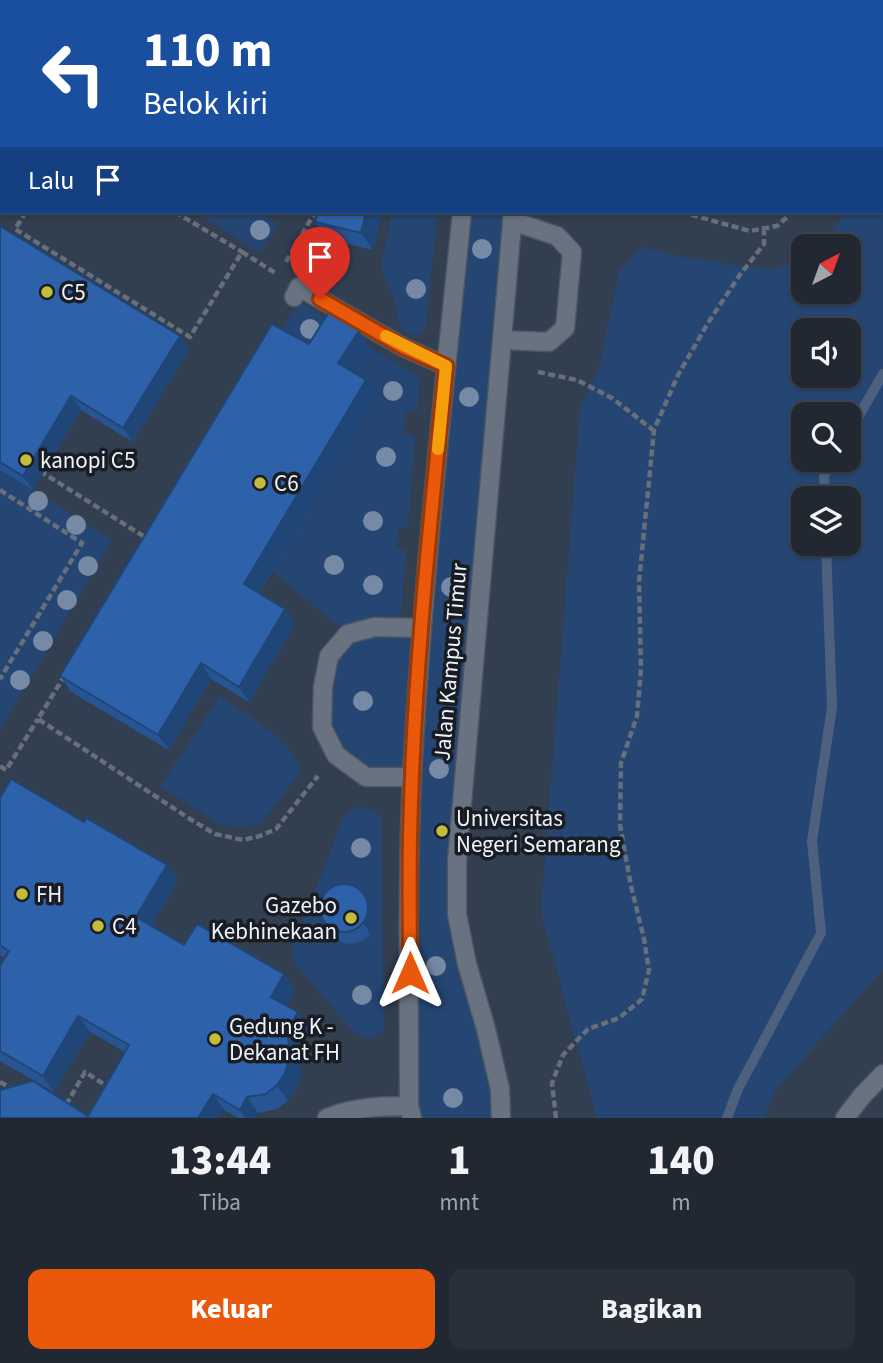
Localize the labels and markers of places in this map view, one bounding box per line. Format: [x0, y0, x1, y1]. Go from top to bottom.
pin [290, 227, 350, 299]
place label: C5 [61, 276, 86, 309]
marker: C5 [39, 284, 55, 300]
place label: kanopi C5 [40, 444, 135, 477]
marker: kanopi C5 [18, 452, 34, 468]
place label: C6 [274, 467, 299, 500]
marker: C6 [252, 475, 268, 491]
place label: Universitas Negeri Semarang [456, 802, 621, 861]
marker: Universitas Negeri Semarang [434, 823, 450, 839]
place label: FH [36, 878, 62, 911]
marker: FH [14, 886, 30, 902]
place label: Gazebo Kebhinekaan [211, 889, 337, 948]
place label: C4 [112, 910, 137, 943]
marker: Gazebo Kebhinekaan [343, 910, 359, 926]
marker: C4 [90, 918, 106, 934]
place label: Gedung K - Dekanat FH [229, 1010, 340, 1069]
marker: Gedung K - Dekanat FH [207, 1031, 223, 1047]

